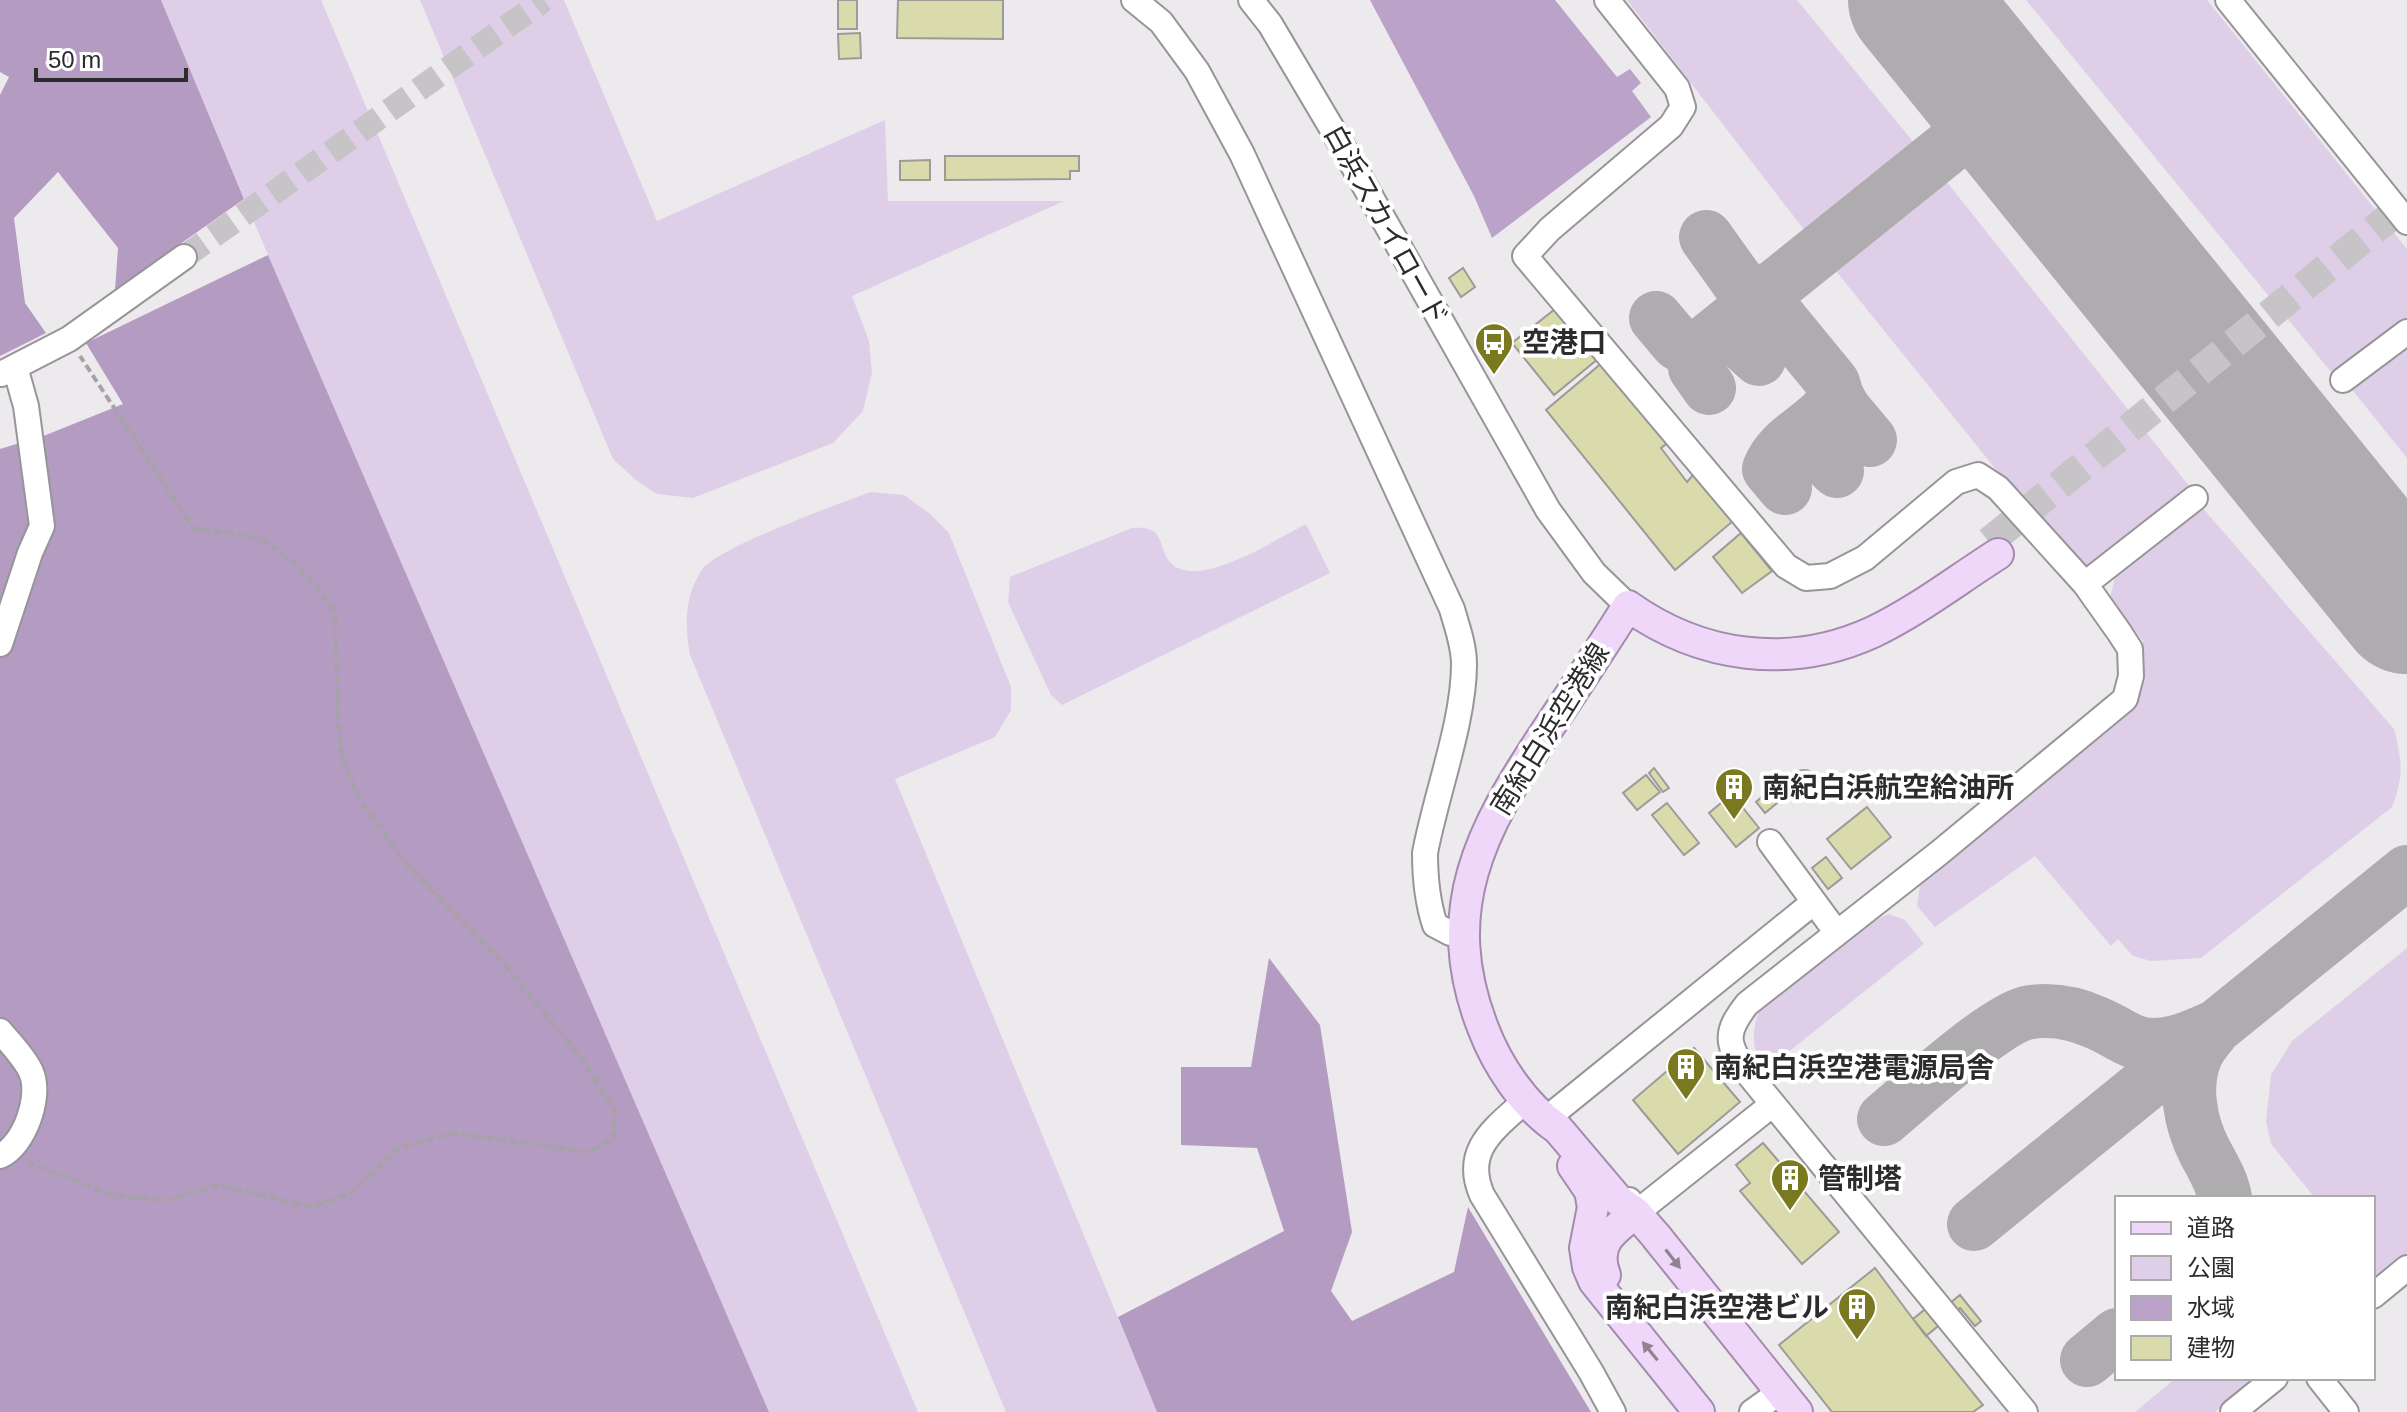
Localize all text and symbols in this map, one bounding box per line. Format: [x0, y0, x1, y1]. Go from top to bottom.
scale bar [36, 32, 186, 82]
text: 50 m [48, 46, 101, 73]
street label: 白浜スカイロード [1318, 120, 1454, 330]
bus stop icon: 空港口 [1473, 321, 1515, 376]
place label: 空港口 [1522, 327, 1606, 358]
street label: 南紀白浜空港線 [1485, 638, 1615, 820]
building icon: 南紀白浜航空給油所 [1713, 766, 1755, 821]
place label: 南紀白浜航空給油所 [1762, 772, 2014, 803]
building icon: 南紀白浜空港電源局舎 [1665, 1046, 1707, 1101]
place label: 南紀白浜空港電源局舎 [1714, 1052, 1994, 1083]
building icon: 管制塔 [1769, 1157, 1811, 1212]
place label: 管制塔 [1818, 1163, 1902, 1194]
legend [2115, 1196, 2375, 1380]
text: 道路 [2187, 1214, 2235, 1241]
one-way arrow [1665, 1249, 1681, 1269]
text: 公園 [2187, 1254, 2235, 1281]
building icon: 南紀白浜空港ビル [1836, 1286, 1878, 1341]
place label: 南紀白浜空港ビル [1605, 1292, 1829, 1323]
text: 水域 [2187, 1294, 2235, 1321]
text: 建物 [2187, 1334, 2235, 1361]
one-way arrow [1641, 1341, 1658, 1362]

